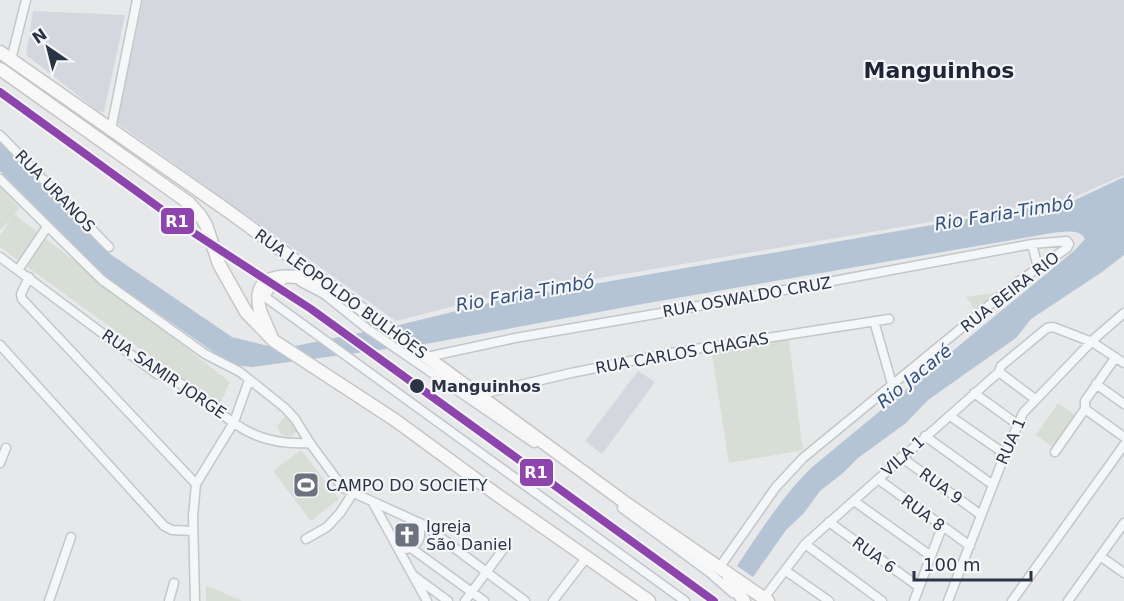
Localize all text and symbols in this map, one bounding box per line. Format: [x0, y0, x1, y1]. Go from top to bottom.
north arrow [18, 18, 78, 78]
text: N [29, 25, 51, 48]
district label: Manguinhos [864, 58, 1014, 83]
street label: RUA URANOS [11, 146, 99, 236]
water label: Rio Faria-Timbó [933, 192, 1075, 234]
line badge: R1 [160, 207, 195, 235]
text: R1 [165, 212, 189, 231]
street label: RUA LEOPOLDO BULHÕES [251, 225, 431, 363]
street label: RUA BEIRA RIO [957, 248, 1063, 336]
water label: Rio Faria-Timbó [454, 270, 596, 316]
street label: RUA OSWALDO CRUZ [661, 273, 833, 321]
street label: RUA SAMIR JORGE [98, 325, 230, 423]
street label: RUA CARLOS CHAGAS [594, 328, 770, 378]
water label: Rio Jacaré [872, 340, 956, 412]
marker: Manguinhos [408, 377, 426, 395]
place label: Manguinhos [431, 377, 541, 396]
street label: RUA 1 [992, 415, 1030, 467]
street label: VILA 1 [878, 432, 928, 480]
line badge: R1 [519, 458, 554, 487]
text: R1 [524, 463, 548, 482]
street label: RUA 9 [916, 464, 966, 508]
sports icon: CAMPO DO SOCIETY [291, 470, 321, 500]
place label: CAMPO DO SOCIETY [326, 476, 488, 495]
street label: RUA 8 [898, 491, 948, 535]
place label: Igreja São Daniel [426, 517, 512, 554]
church icon: Igreja São Daniel [392, 520, 422, 550]
street label: RUA 6 [849, 533, 899, 577]
scale bar [914, 544, 1031, 582]
text: 100 m [923, 554, 981, 575]

